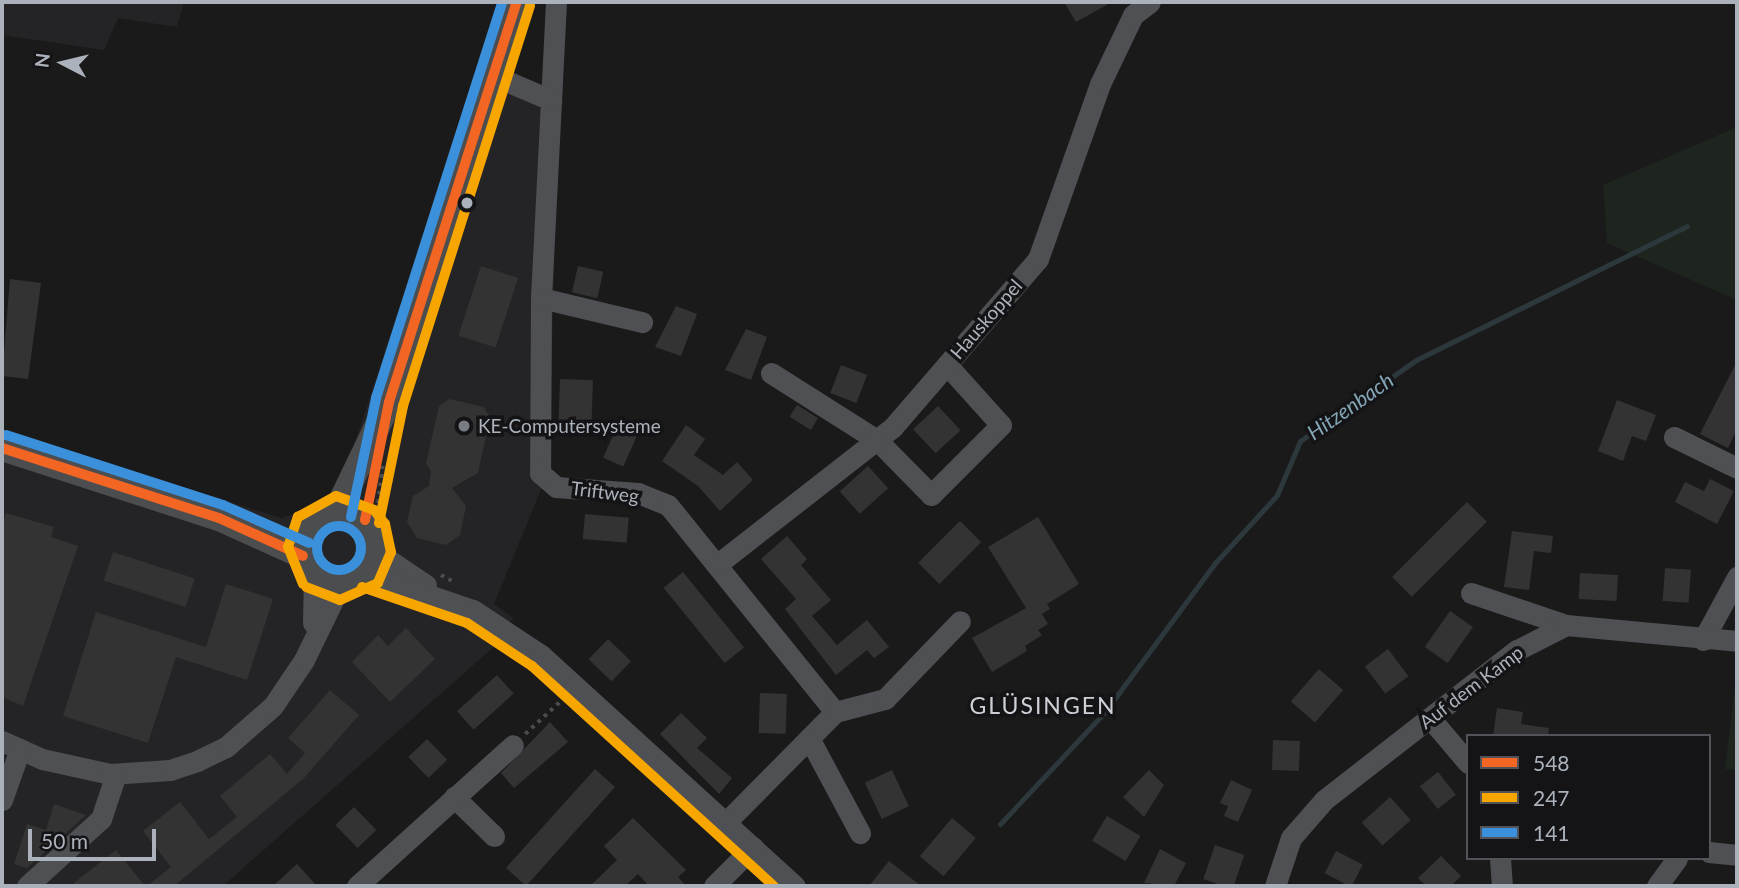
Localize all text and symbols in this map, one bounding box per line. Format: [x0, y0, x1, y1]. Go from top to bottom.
north arrow [28, 28, 98, 98]
text: N [29, 52, 54, 69]
unlabelled marker [460, 196, 474, 210]
street label: Hauskoppel [945, 274, 1027, 364]
water label: Hitzenbach [1302, 367, 1398, 445]
place label: KE-Computersysteme [478, 415, 661, 437]
marker: KE-Computersysteme [456, 418, 472, 434]
street label: Triftweg [570, 477, 640, 507]
street label: Auf dem Kamp [1415, 641, 1527, 733]
district label: GLÜSINGEN [971, 691, 1115, 719]
legend [1466, 734, 1711, 860]
text: 548 [1533, 750, 1570, 775]
text: 247 [1533, 785, 1570, 810]
scale bar [32, 814, 159, 858]
text: 141 [1533, 820, 1570, 845]
text: 50 m [41, 828, 88, 853]

